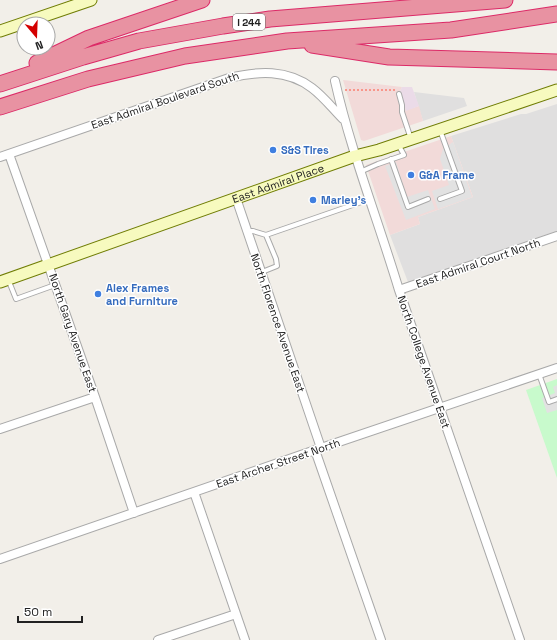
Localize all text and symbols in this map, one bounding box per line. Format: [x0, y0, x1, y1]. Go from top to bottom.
road number: I 244 [233, 14, 265, 30]
north arrow [16, 16, 56, 56]
text: N [33, 38, 45, 53]
street label: East Admiral Boulevard South [89, 68, 241, 132]
place label: S&S Tires [281, 143, 329, 157]
marker: S&S Tires [268, 145, 278, 155]
street label: East Admiral Place [230, 161, 326, 206]
place label: G&A Frame [419, 168, 475, 182]
marker: G&A Frame [406, 170, 416, 180]
place label: Marley's [321, 193, 367, 207]
marker: Marley's [308, 195, 318, 205]
street label: East Admiral Court North [414, 235, 542, 291]
street label: North Florence Avenue East [248, 252, 308, 394]
street label: North Gary Avenue East [46, 272, 100, 394]
place label: Alex Frames and Furniture [106, 281, 178, 308]
marker: Alex Frames and Furniture [93, 289, 103, 299]
street label: North College Avenue East [395, 294, 453, 430]
street label: East Archer Street North [214, 435, 342, 491]
scale bar [18, 598, 82, 624]
text: 50 m [24, 604, 52, 620]

